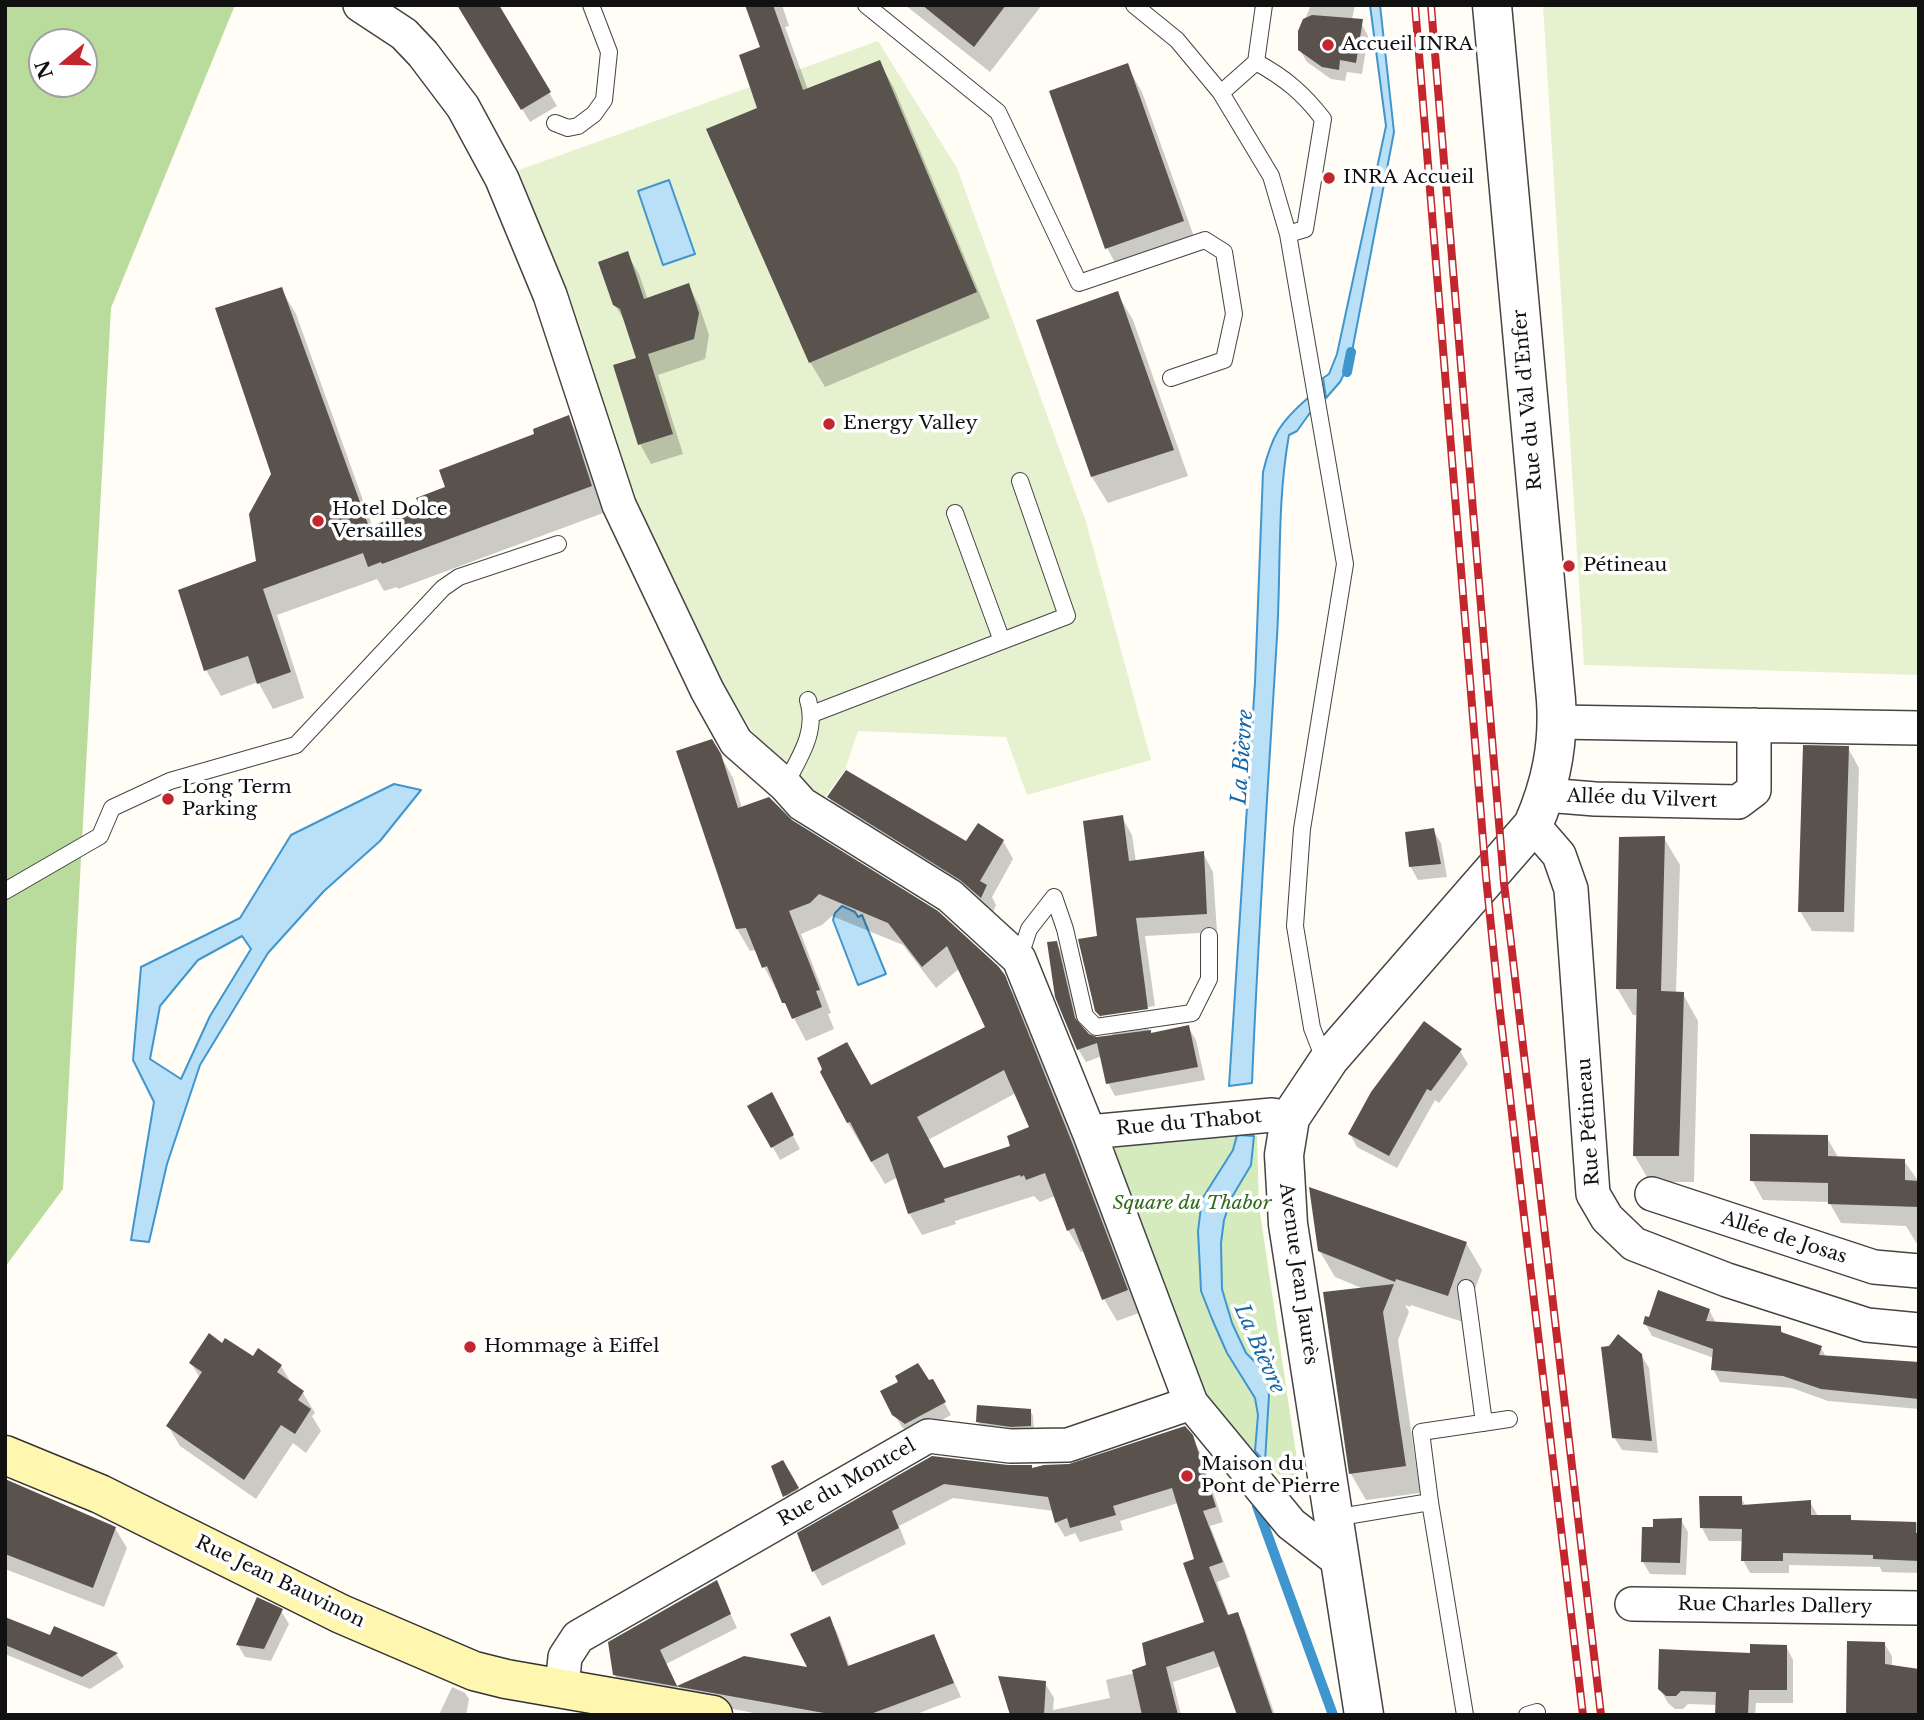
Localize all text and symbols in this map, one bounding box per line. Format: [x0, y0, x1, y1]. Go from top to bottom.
north arrow [28, 28, 98, 98]
place label: Accueil INRA [1342, 34, 1473, 56]
marker: Accueil INRA [1320, 37, 1336, 53]
text: N [31, 57, 58, 82]
place label: INRA Accueil [1343, 167, 1474, 189]
marker: INRA Accueil [1321, 170, 1337, 186]
street label: Rue du Val d'Enfer [1509, 309, 1547, 491]
place label: Energy Valley [843, 413, 978, 435]
marker: Energy Valley [821, 416, 837, 432]
place label: Hotel Dolce Versailles [332, 499, 448, 543]
marker: Hotel Dolce Versailles [310, 513, 326, 529]
place label: Pétineau [1583, 555, 1667, 577]
marker: Pétineau [1561, 558, 1577, 574]
water label: La Bièvre [1227, 709, 1259, 805]
place label: Long Term Parking [182, 777, 292, 821]
street label: Allée du Vilvert [1566, 785, 1718, 813]
marker: Long Term Parking [160, 791, 176, 807]
street label: Rue Pétineau [1573, 1057, 1605, 1187]
street label: Rue du Thabot [1115, 1105, 1263, 1141]
street label: Avenue Jean Jaurès [1274, 1182, 1322, 1366]
park label: Square du Thabor [1113, 1193, 1271, 1215]
street label: Allée de Josas [1718, 1207, 1850, 1269]
water label: La Bièvre [1228, 1300, 1290, 1398]
place label: Hommage à Eiffel [484, 1336, 659, 1358]
marker: Hommage à Eiffel [462, 1339, 478, 1355]
street label: Rue du Montcel [774, 1434, 920, 1532]
place label: Maison du Pont de Pierre [1201, 1454, 1340, 1498]
marker: Maison du Pont de Pierre [1179, 1468, 1195, 1484]
street label: Rue Jean Bauvinon [192, 1531, 368, 1633]
street label: Rue Charles Dallery [1677, 1593, 1873, 1619]

